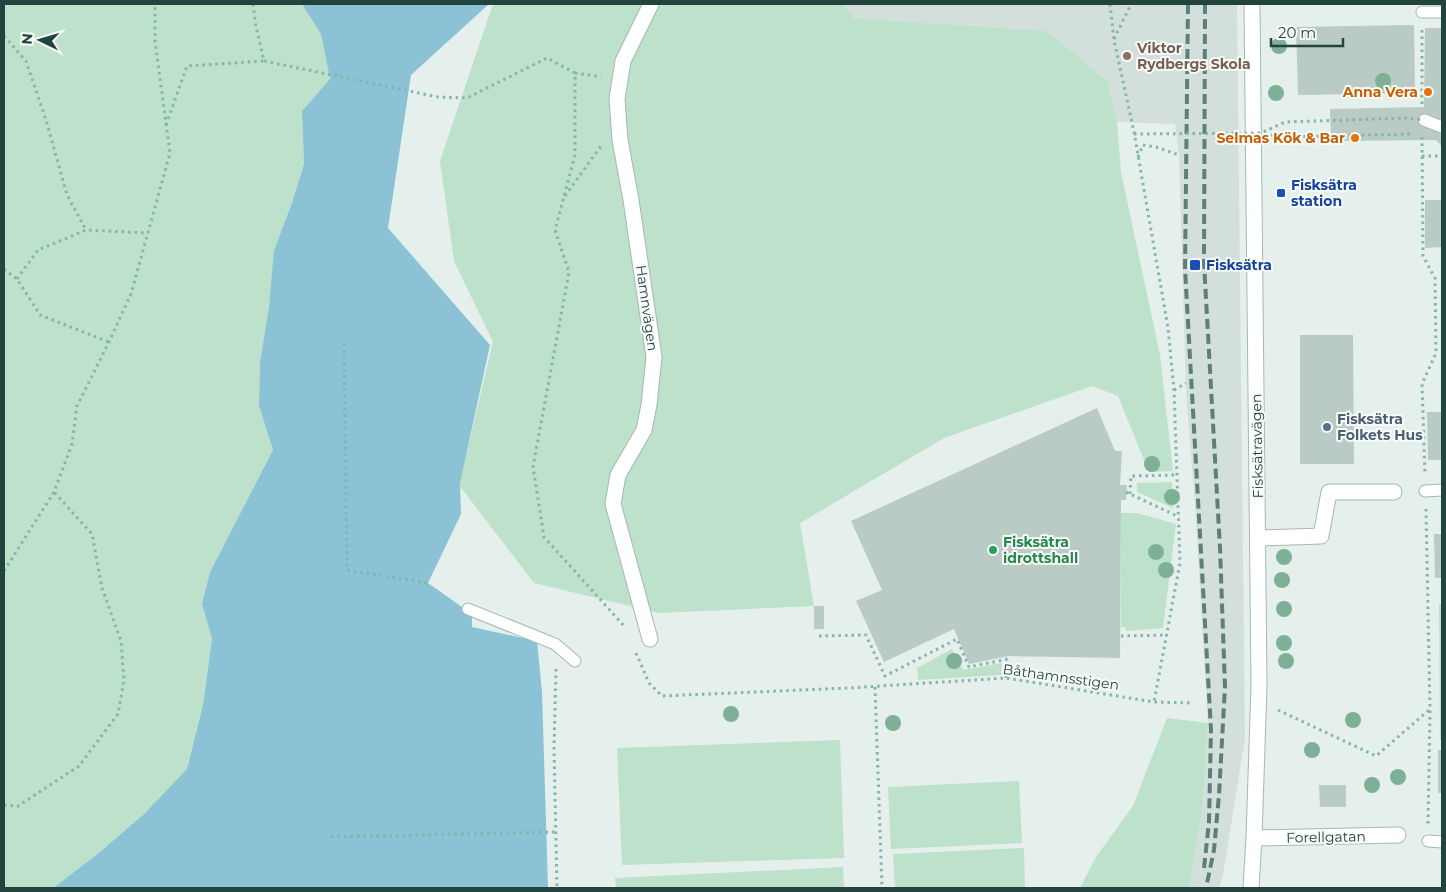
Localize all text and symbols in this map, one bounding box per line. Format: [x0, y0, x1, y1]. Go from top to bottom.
north arrow [15, 15, 65, 65]
scale bar [1271, 15, 1344, 47]
text: 20 m [1278, 23, 1316, 42]
text: N [18, 32, 37, 45]
place label: Viktor Rydbergs Skola [1136, 39, 1251, 73]
marker: Viktor Rydbergs Skola [1121, 50, 1133, 62]
place label: Anna Vera [1342, 83, 1418, 101]
marker: Anna Vera [1422, 86, 1434, 98]
place label: Selmas Kök & Bar [1216, 129, 1345, 147]
marker: Selmas Kök & Bar [1349, 132, 1361, 144]
place label: Fisksätra station [1291, 176, 1357, 210]
marker: Fisksätra station [1275, 187, 1287, 199]
place label: Fisksätra [1206, 256, 1272, 274]
marker: Fisksätra [1188, 258, 1202, 272]
street label: Hamnvägen [632, 264, 662, 352]
street label: Fisksätravägen [1247, 394, 1267, 498]
place label: Fisksätra Folkets Hus [1337, 410, 1423, 444]
marker: Fisksätra Folkets Hus [1321, 421, 1333, 433]
place label: Fisksätra idrottshall [1003, 533, 1078, 567]
marker: Fisksätra idrottshall [987, 544, 999, 556]
street label: Båthamnsstigen [1002, 660, 1120, 694]
street label: Forellgatan [1286, 827, 1366, 847]

